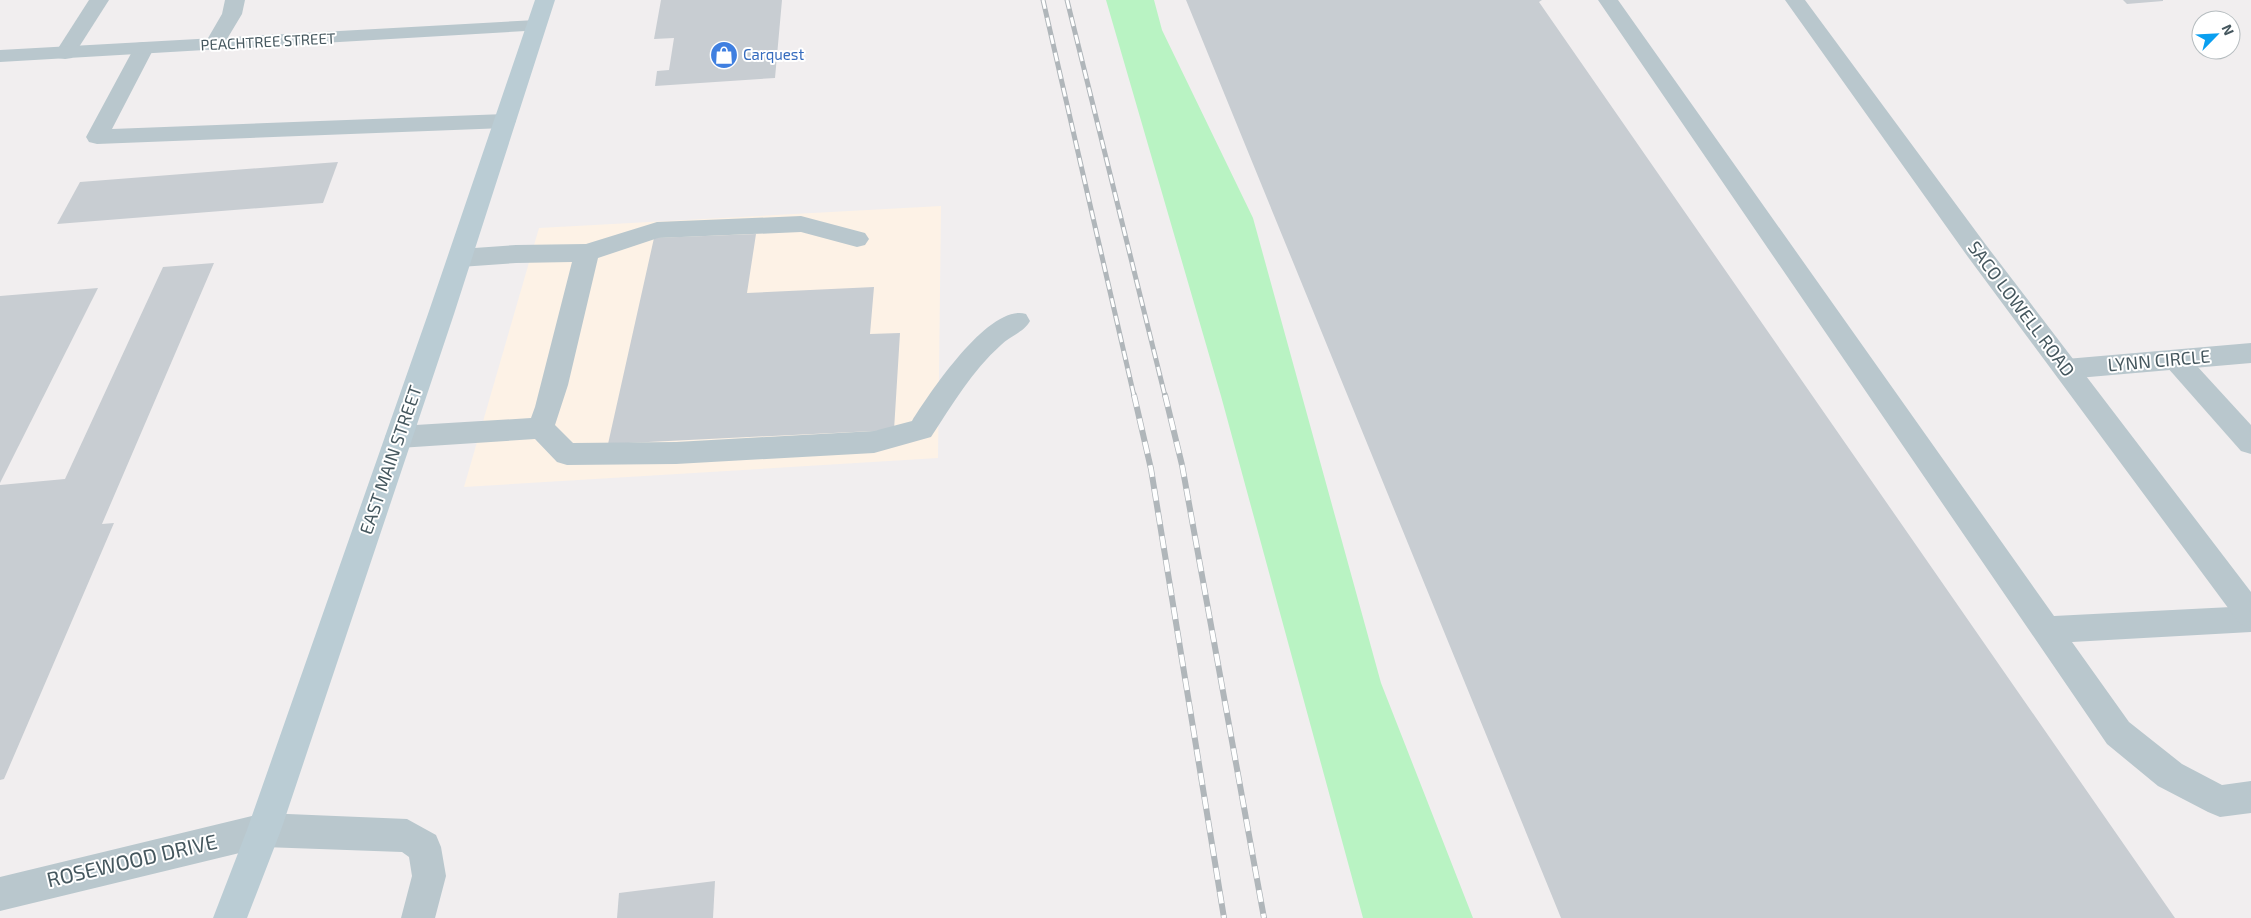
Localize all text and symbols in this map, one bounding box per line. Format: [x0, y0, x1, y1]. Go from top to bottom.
north arrow [2191, 10, 2241, 60]
text: N [2219, 21, 2238, 38]
street label: PEACHTREE STREET [200, 28, 336, 54]
shop icon: Carquest [709, 40, 739, 70]
place label: Carquest [743, 45, 804, 63]
street label: SACO LOWELL ROAD [1964, 236, 2080, 380]
street label: LYNN CIRCLE [2107, 345, 2211, 375]
street label: EAST MAIN STREET [354, 382, 426, 537]
street label: ROSEWOOD DRIVE [44, 828, 219, 891]

